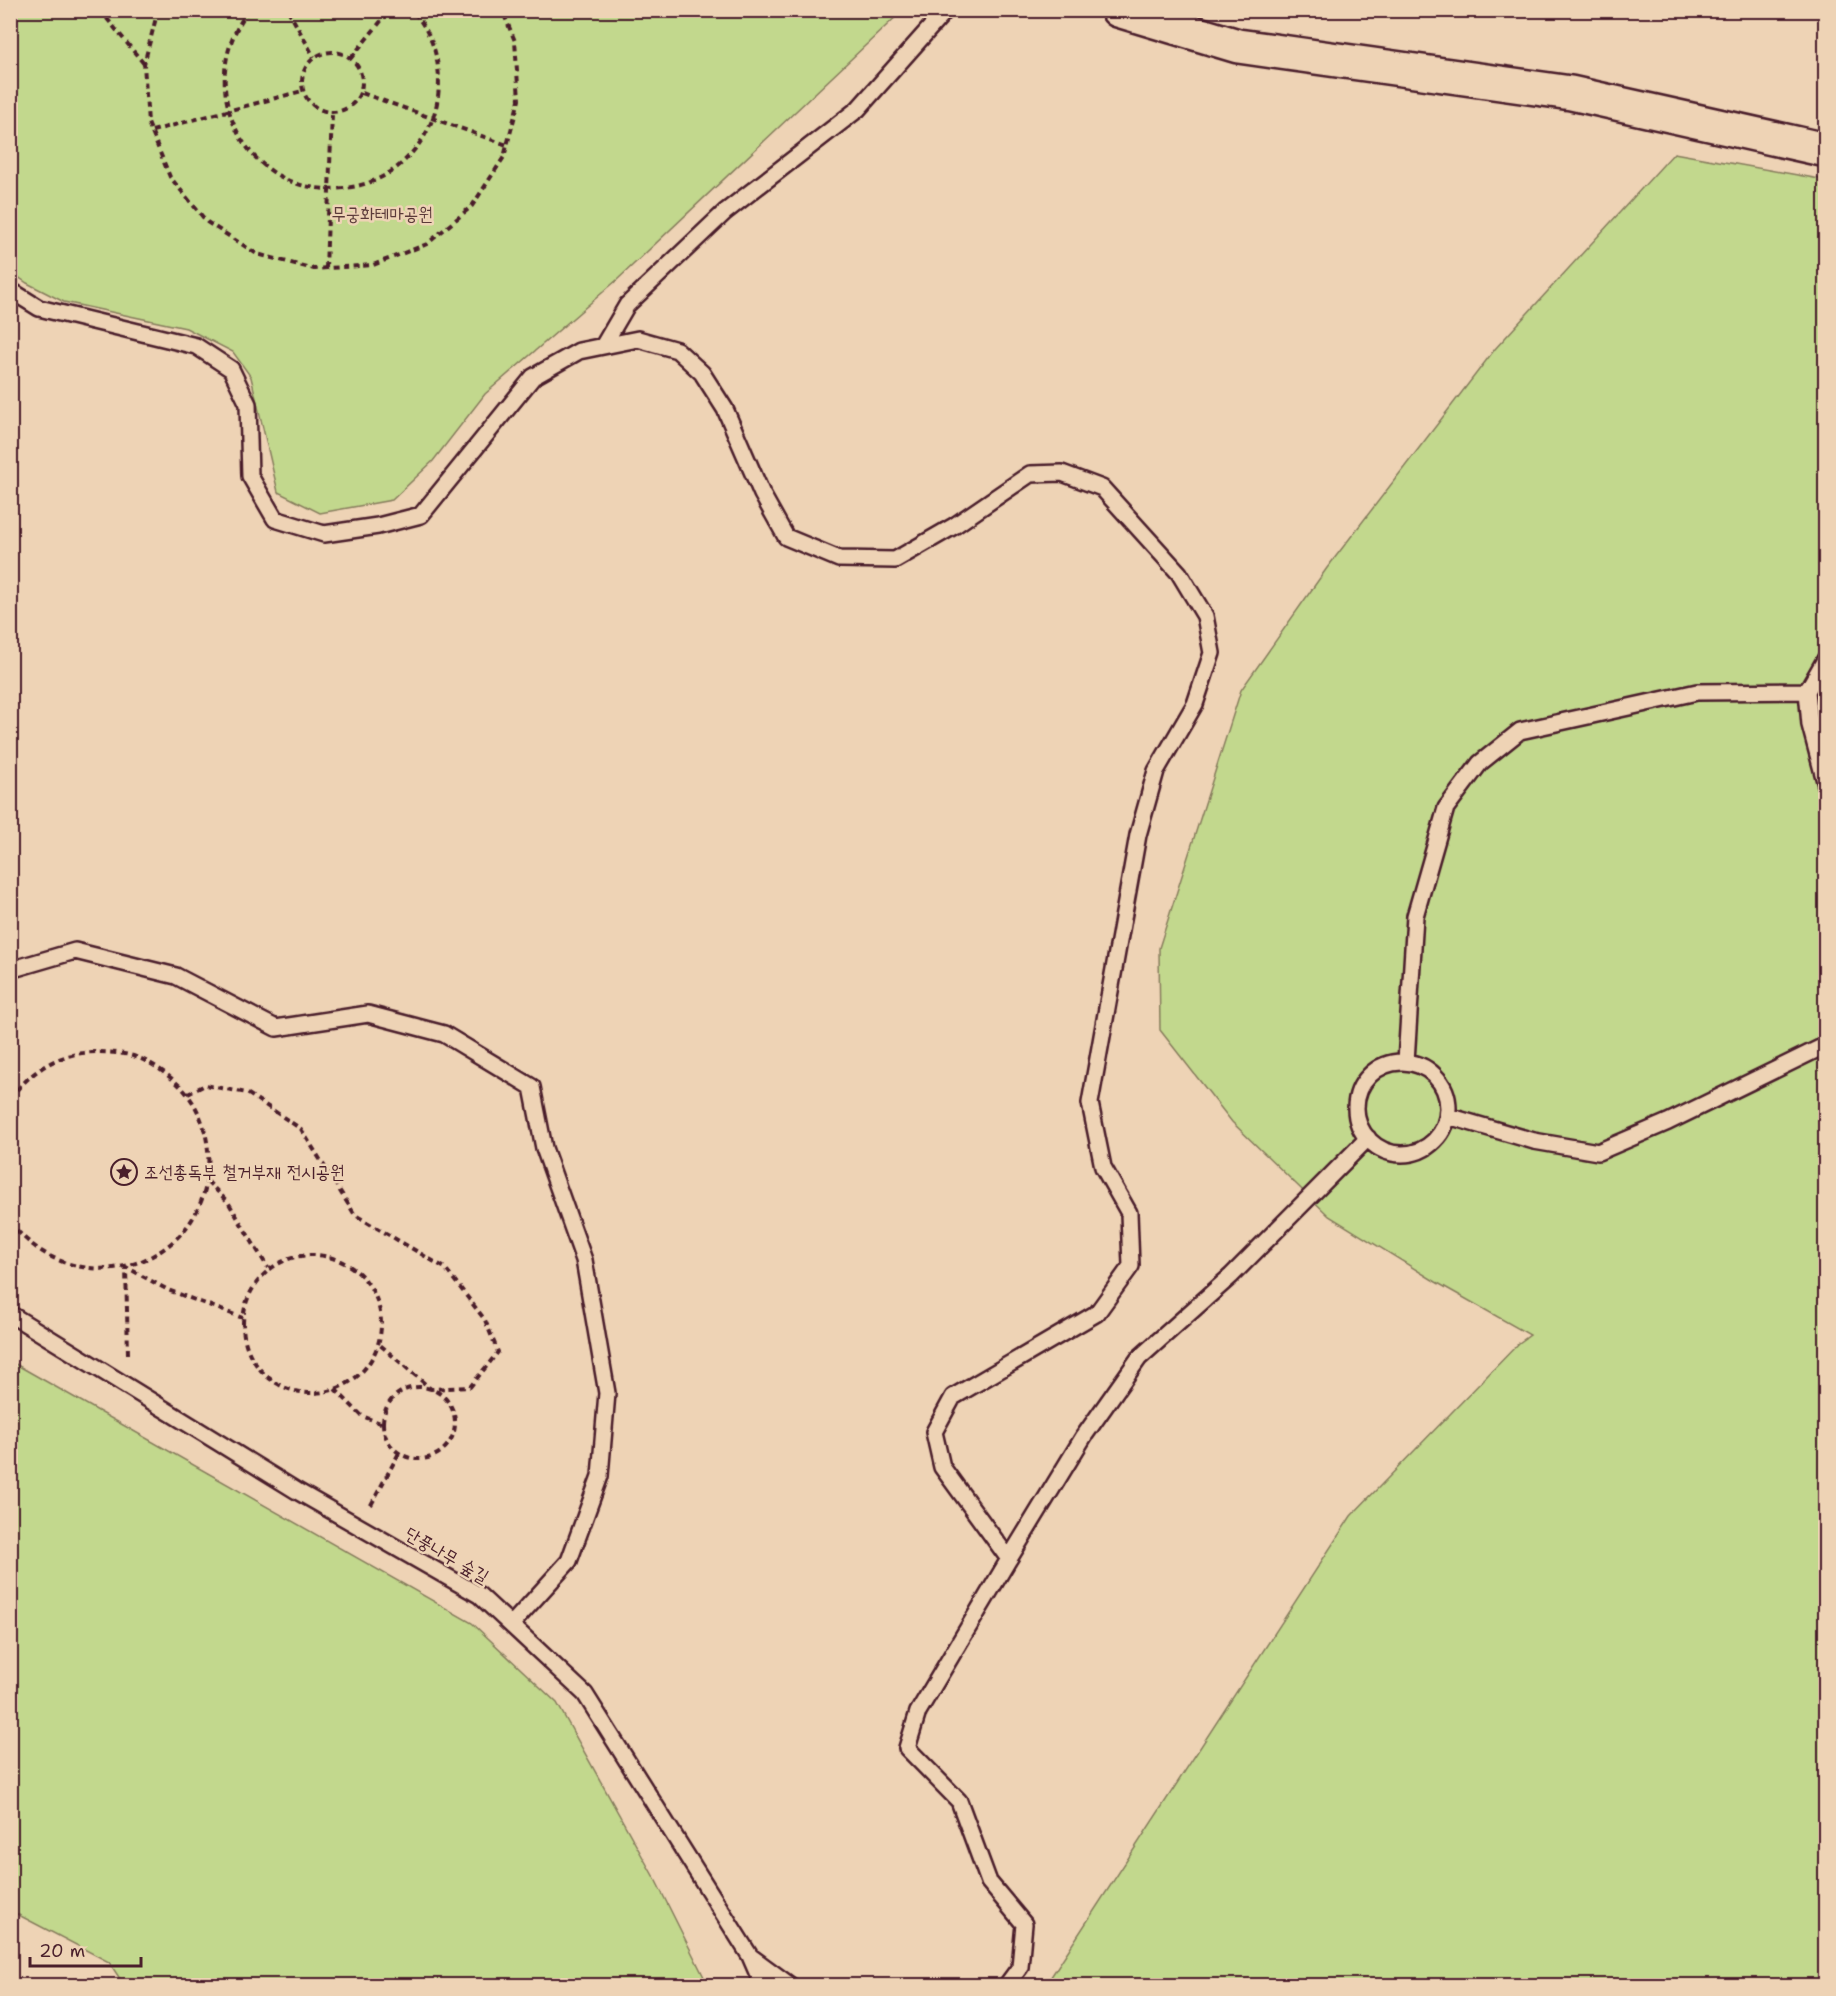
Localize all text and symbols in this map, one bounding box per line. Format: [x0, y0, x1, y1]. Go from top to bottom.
park label: 무궁화테마공원 [331, 202, 433, 226]
place icon: 조선총독부 철거부재 전시공원 [109, 1157, 139, 1187]
place label: 조선총독부 철거부재 전시공원 [144, 1160, 345, 1184]
street label: 단풍나무 숲길 [401, 1521, 494, 1589]
scale bar [30, 1930, 141, 1968]
text: 20 m [39, 1939, 85, 1963]

